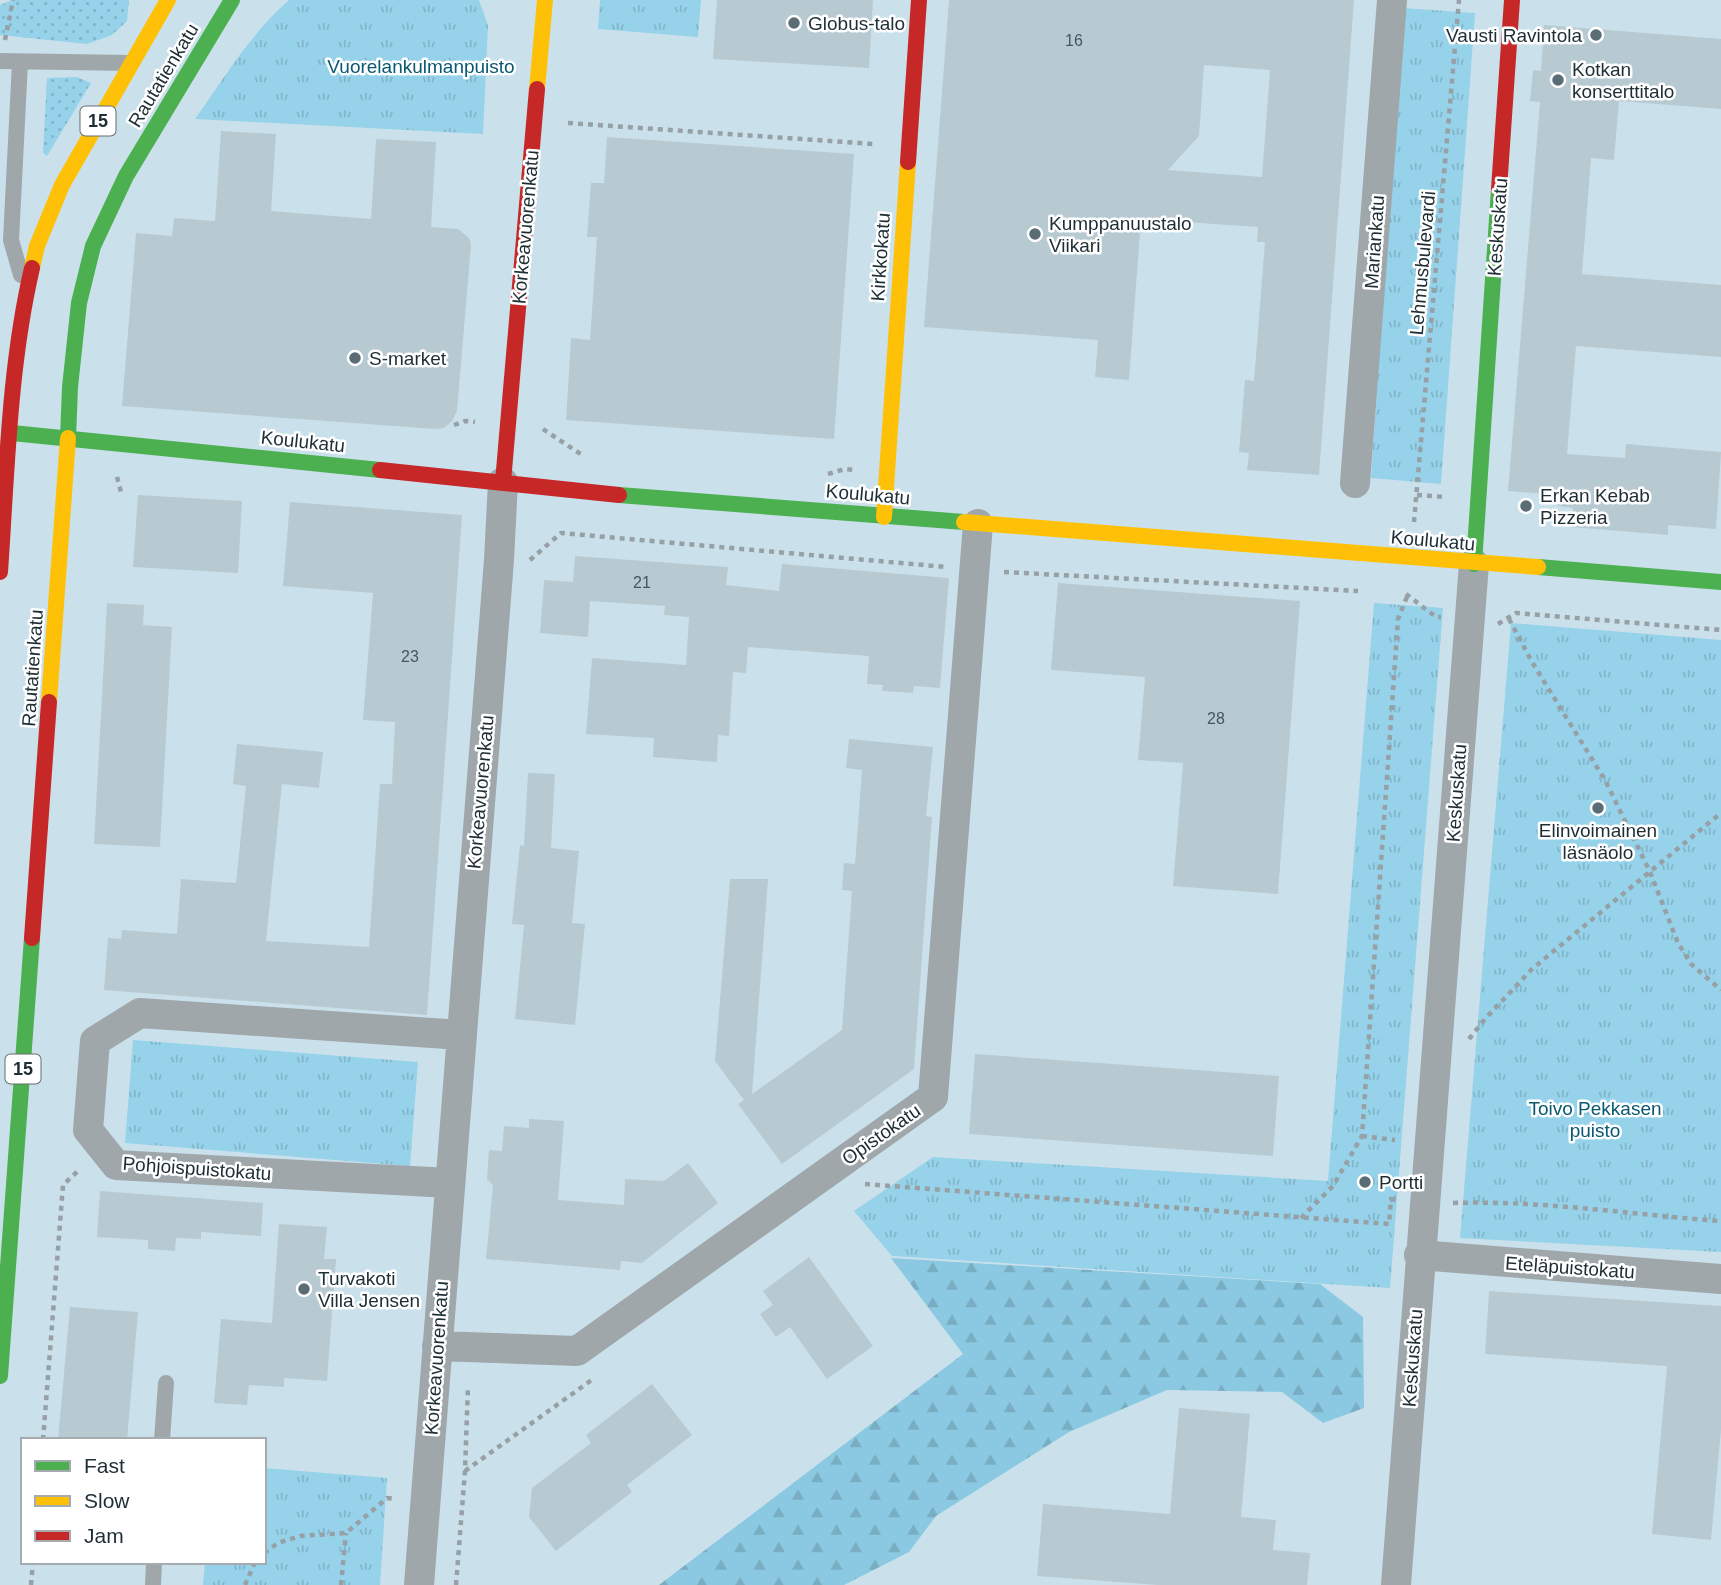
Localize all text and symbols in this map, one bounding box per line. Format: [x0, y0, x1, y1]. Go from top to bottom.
place label: Globus-talo [808, 13, 905, 34]
marker: Globus-talo [786, 15, 802, 31]
street label: Rautatienkatu [124, 20, 203, 131]
place label: Vausti Ravintola [1446, 25, 1582, 46]
marker: Vausti Ravintola [1588, 27, 1604, 43]
house number: 16 [1065, 32, 1083, 49]
park label: Vuorelankulmanpuisto [327, 56, 515, 77]
place label: Kotkan konserttitalo [1572, 59, 1674, 102]
marker: Kotkan konserttitalo [1550, 72, 1566, 88]
road number: 15 [80, 106, 116, 136]
street label: Korkeavuorenkatu [508, 149, 543, 305]
street label: Keskuskatu [1484, 177, 1511, 277]
street label: Lehmusbulevardi [1406, 190, 1439, 336]
street label: Mariankatu [1361, 194, 1388, 290]
street label: Kirkkokatu [867, 212, 894, 302]
place label: Kumppanuustalo Viikari [1049, 213, 1192, 256]
marker: Kumppanuustalo Viikari [1027, 226, 1043, 242]
place label: S-market [369, 348, 447, 369]
marker: S-market [347, 350, 363, 366]
street label: Koulukatu [260, 427, 346, 456]
street label: Koulukatu [825, 480, 911, 509]
place label: Erkan Kebab Pizzeria [1540, 485, 1650, 528]
marker: Erkan Kebab Pizzeria [1518, 498, 1534, 514]
street label: Koulukatu [1390, 526, 1476, 555]
house number: 21 [633, 574, 651, 591]
street label: Rautatienkatu [18, 609, 47, 727]
house number: 23 [401, 648, 419, 665]
house number: 28 [1207, 710, 1225, 727]
street label: Korkeavuorenkatu [463, 714, 498, 870]
street label: Keskuskatu [1443, 743, 1470, 843]
marker: Elinvoimainen läsnäolo [1590, 800, 1606, 816]
place label: Elinvoimainen läsnäolo [1539, 820, 1657, 863]
road number: 15 [5, 1054, 40, 1084]
park label: Toivo Pekkasen puisto [1528, 1098, 1662, 1141]
street label: Opistokatu [838, 1100, 925, 1169]
street label: Pohjoispuistokatu [122, 1153, 272, 1184]
place label: Portti [1379, 1172, 1423, 1193]
marker: Portti [1357, 1174, 1373, 1190]
street label: Eteläpuistokatu [1504, 1252, 1636, 1283]
place label: Turvakoti Villa Jensen [318, 1268, 420, 1311]
street label: Korkeavuorenkatu [421, 1280, 452, 1436]
marker: Turvakoti Villa Jensen [296, 1281, 312, 1297]
street label: Keskuskatu [1399, 1308, 1426, 1408]
legend [21, 1438, 266, 1564]
text: Fast [84, 1454, 125, 1477]
text: Slow [84, 1489, 130, 1512]
text: Jam [84, 1524, 124, 1547]

